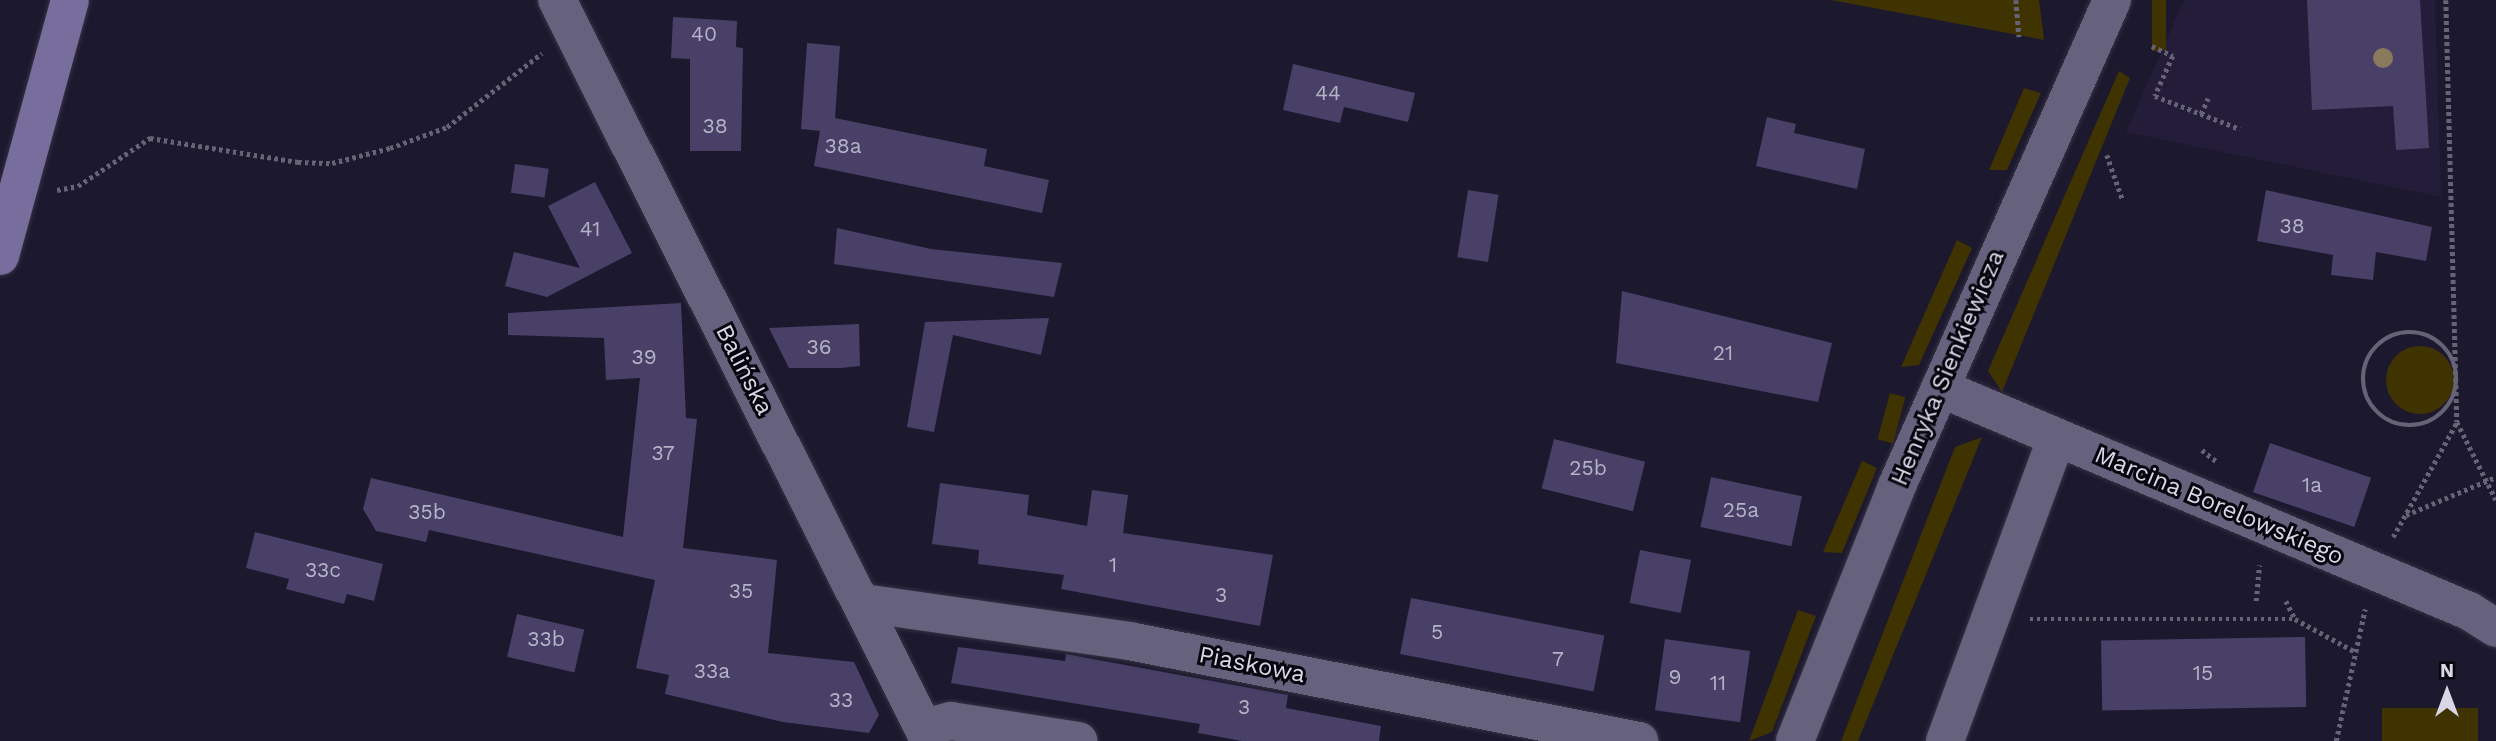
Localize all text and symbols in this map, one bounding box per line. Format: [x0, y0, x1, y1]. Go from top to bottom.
house number: 40 [691, 21, 717, 47]
house number: 44 [1315, 80, 1341, 106]
house number: 38 [702, 113, 728, 139]
house number: 38a [824, 133, 862, 159]
house number: 38 [2279, 213, 2305, 239]
house number: 41 [580, 216, 600, 242]
street label: Henryka Sienkiewicza [1885, 246, 2011, 490]
street label: Balińska [709, 320, 779, 420]
house number: 36 [806, 334, 832, 360]
house number: 21 [1713, 340, 1733, 366]
house number: 39 [631, 344, 657, 370]
house number: 37 [651, 440, 675, 466]
street label: Marcina Borelowskiego [2090, 440, 2348, 572]
house number: 25b [1569, 455, 1607, 481]
house number: 1a [2302, 472, 2322, 498]
house number: 25a [1723, 497, 1759, 523]
house number: 35b [408, 499, 446, 525]
house number: 1 [1109, 552, 1117, 578]
house number: 33c [305, 557, 341, 583]
house number: 35 [729, 578, 753, 604]
house number: 3 [1215, 582, 1227, 608]
house number: 5 [1431, 619, 1443, 645]
house number: 33b [527, 626, 565, 652]
street label: Piaskowa [1196, 641, 1308, 689]
house number: 7 [1552, 646, 1564, 672]
north arrow [2412, 657, 2482, 727]
house number: 33a [694, 658, 730, 684]
text: N [2440, 659, 2454, 682]
house number: 15 [2193, 660, 2213, 686]
house number: 9 [1669, 664, 1681, 690]
house number: 11 [1710, 670, 1726, 696]
house number: 33 [829, 687, 853, 713]
house number: 3 [1238, 694, 1250, 720]

